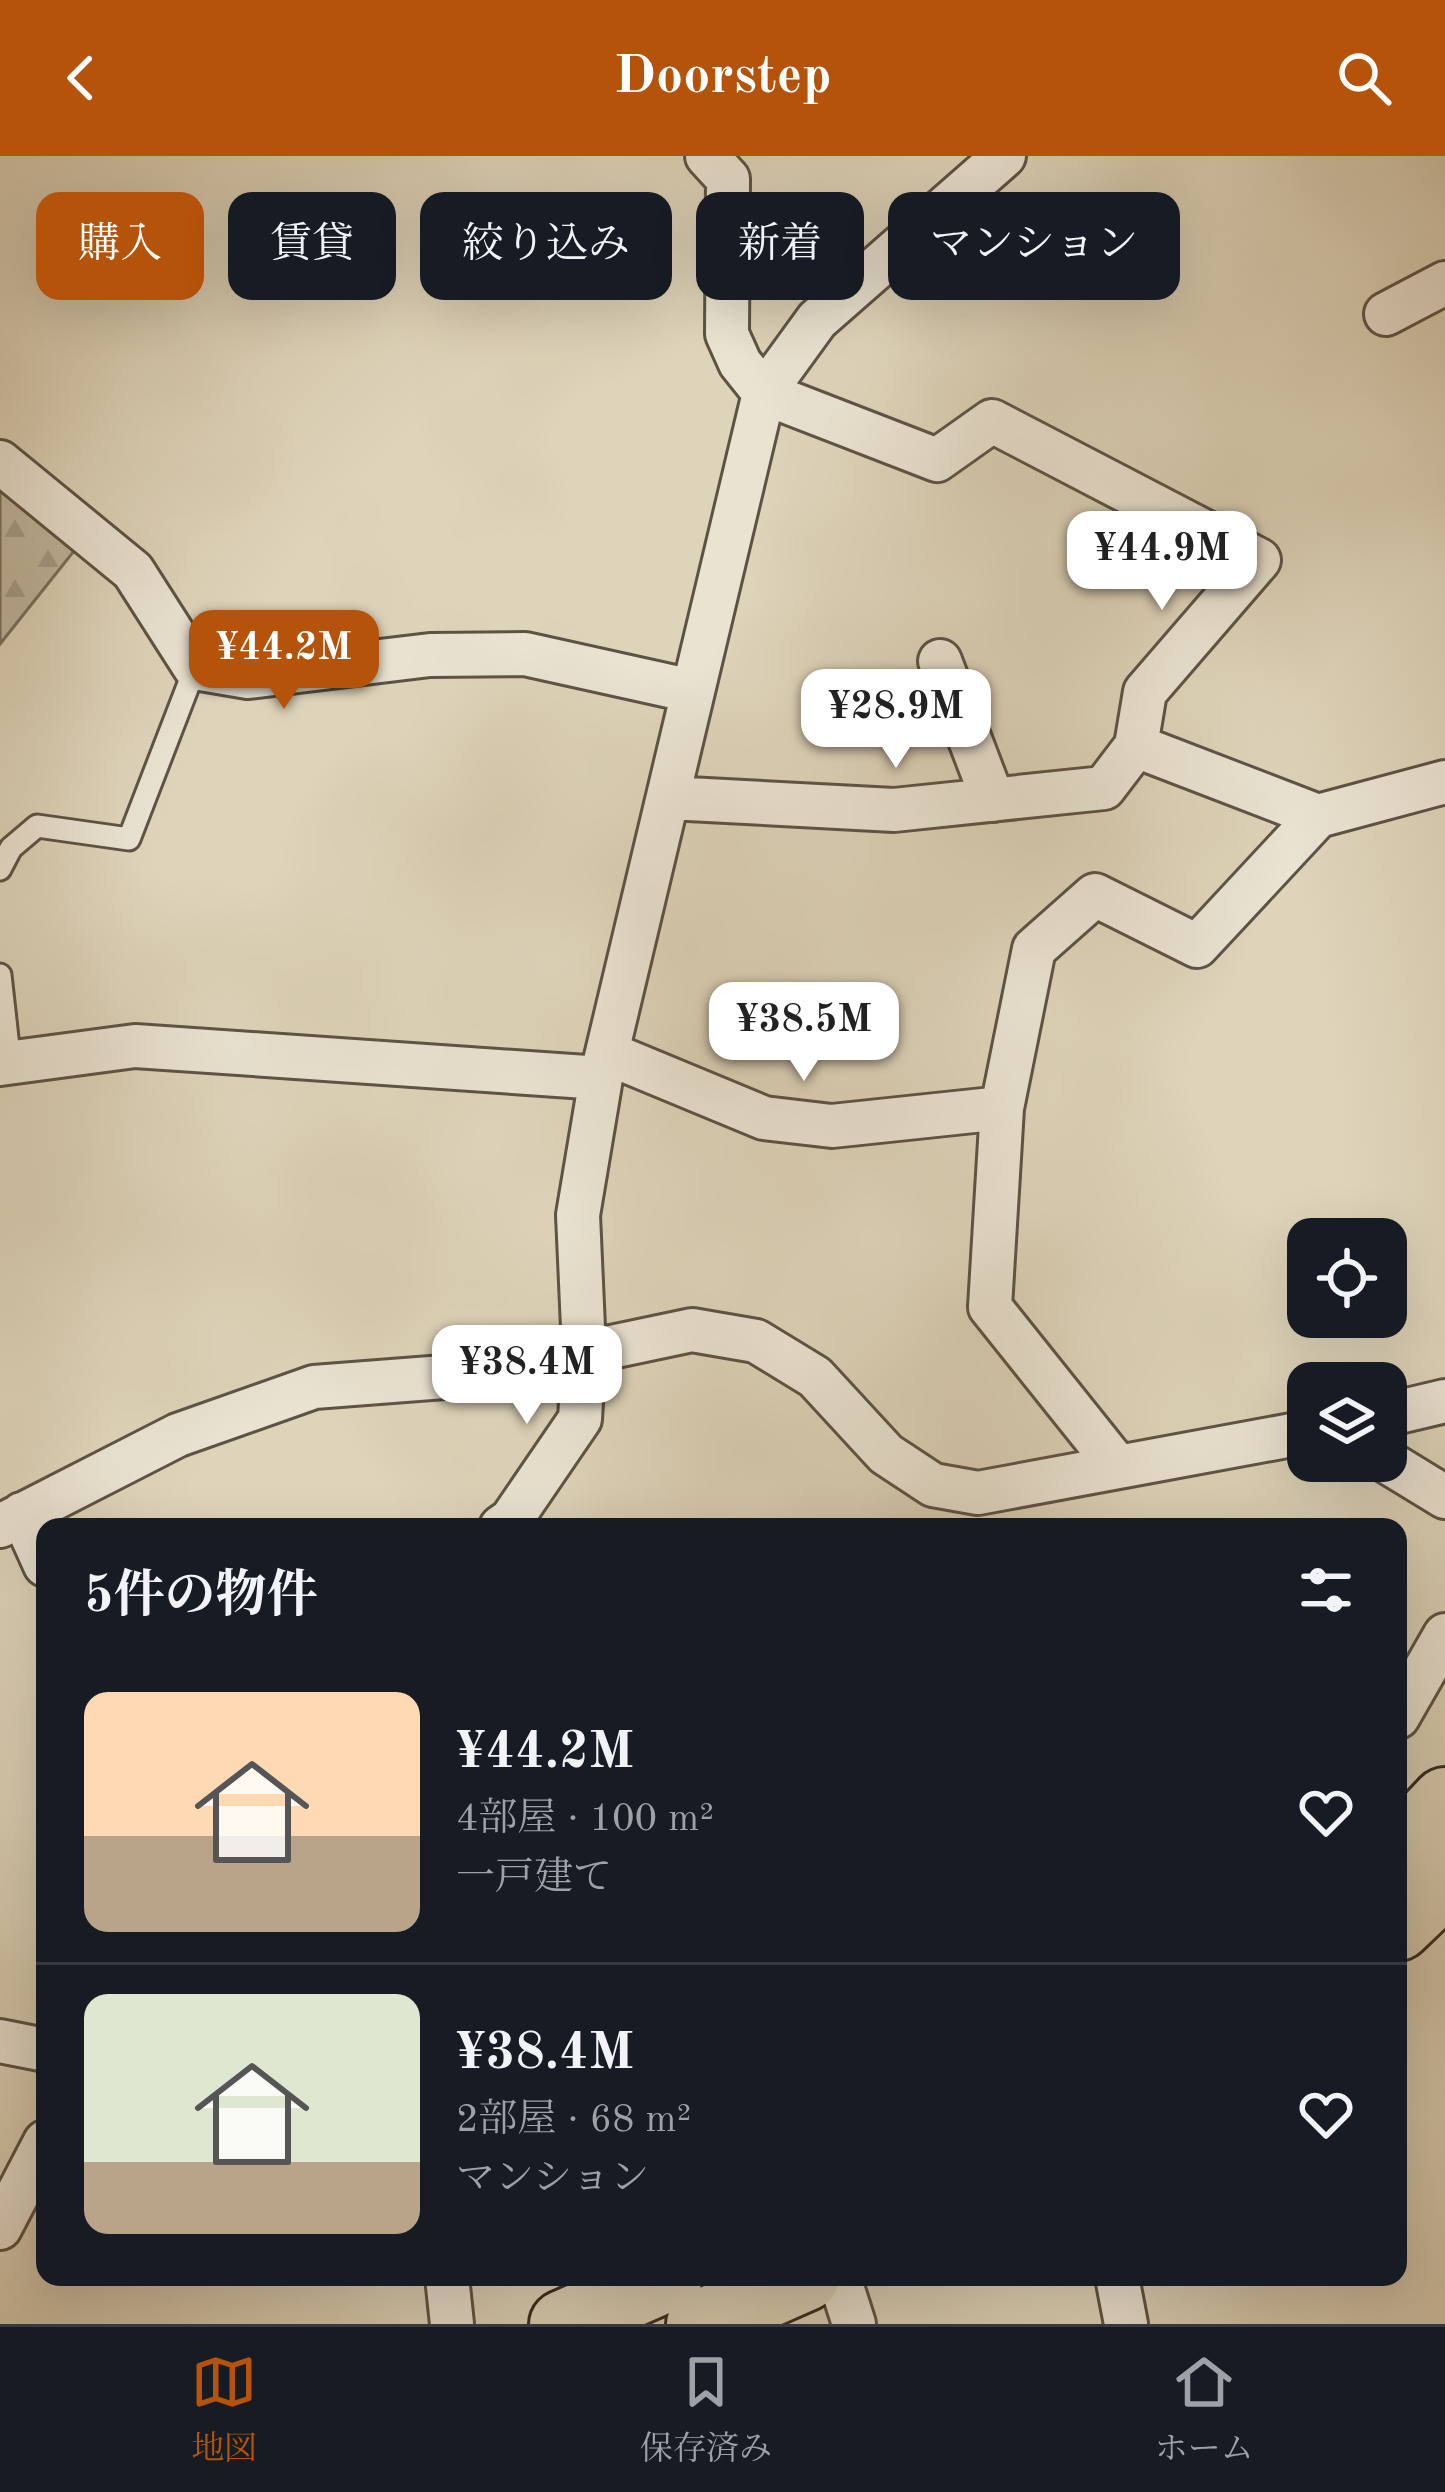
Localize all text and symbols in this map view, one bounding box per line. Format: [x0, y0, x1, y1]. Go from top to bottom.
icon: back [48, 45, 114, 111]
icon: search [1331, 45, 1397, 111]
text: Doorstep [613, 51, 832, 105]
chip: 購入 [36, 192, 204, 300]
chip: 賃貸 [228, 192, 396, 300]
chip: 絞り込み [420, 192, 672, 300]
chip: 新着 [696, 192, 864, 300]
chip: マンション [888, 192, 1180, 300]
pin: ¥44.9M [1064, 511, 1260, 613]
text: ¥44.9M [1094, 530, 1230, 569]
pin: ¥44.2M [186, 610, 382, 712]
text: ¥44.2M [216, 629, 352, 668]
pin: ¥28.9M [798, 669, 994, 771]
text: ¥28.9M [828, 688, 964, 727]
pin: ¥38.5M [706, 982, 902, 1084]
text: ¥38.5M [736, 1001, 872, 1040]
map controls [1287, 1218, 1407, 1482]
button: locate [1287, 1218, 1407, 1338]
pin: ¥38.4M [429, 1325, 625, 1427]
text: ¥38.4M [459, 1344, 595, 1383]
button: layers [1287, 1362, 1407, 1482]
icon: filters [1293, 1557, 1359, 1623]
text: 5件の物件 [84, 1572, 318, 1623]
text: ¥44.2M [456, 1728, 634, 1779]
icon: home [180, 1740, 324, 1884]
icon: heart [1293, 1779, 1359, 1845]
text: 4部屋 · 100 m² [456, 1800, 714, 1839]
text: 一戸建て [456, 1859, 612, 1898]
text: ¥38.4M [456, 2029, 634, 2080]
icon: home [180, 2042, 324, 2186]
icon: heart [1293, 2081, 1359, 2147]
text: 2部屋 · 68 m² [456, 2101, 691, 2140]
text: マンション [456, 2160, 649, 2199]
tab: 地図 [191, 2349, 257, 2471]
tab: 保存済み [640, 2349, 772, 2471]
tab: ホーム [1155, 2349, 1254, 2471]

